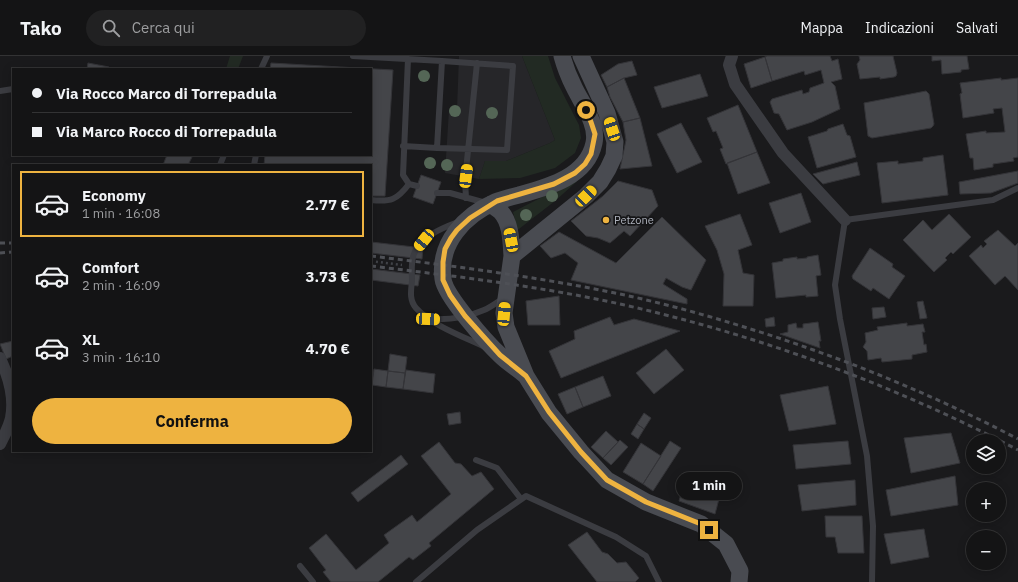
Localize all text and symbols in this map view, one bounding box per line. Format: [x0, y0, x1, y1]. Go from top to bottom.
search box [86, 10, 366, 46]
text: Tako [20, 16, 62, 40]
icon: search [100, 17, 122, 39]
text: Cerca qui [132, 18, 195, 37]
text: Mappa [801, 19, 843, 37]
text: Indicazioni [865, 19, 934, 37]
text: Salvati [956, 19, 998, 37]
text: Via Rocco Marco di Torrepadula [56, 84, 277, 103]
route start [577, 101, 595, 119]
car [603, 116, 621, 142]
text: Via Marco Rocco di Torrepadula [56, 122, 277, 141]
car [459, 163, 473, 189]
car [573, 183, 599, 209]
icon: car [34, 186, 70, 222]
text: Economy [82, 186, 146, 205]
text: 2.77 € [305, 195, 350, 214]
text: 1 min · 16:08 [82, 205, 160, 222]
place label: Petzone [614, 213, 654, 227]
marker: Petzone [601, 215, 611, 225]
car [412, 227, 436, 253]
car [503, 227, 519, 253]
icon: car [34, 258, 70, 294]
text: Comfort [82, 258, 139, 277]
text: 3.73 € [305, 267, 350, 286]
text: 2 min · 16:09 [82, 277, 160, 294]
car [497, 302, 511, 326]
car [416, 312, 440, 326]
icon: car [34, 330, 70, 366]
text: XL [82, 330, 100, 349]
text: 4.70 € [305, 339, 350, 358]
text: 3 min · 16:10 [82, 349, 160, 366]
button: Conferma [32, 398, 352, 444]
map controls [966, 434, 1006, 570]
button: layers [966, 434, 1006, 474]
callout: 1 min [676, 472, 742, 500]
text: 1 min [692, 477, 726, 494]
button: + [966, 482, 1006, 522]
route end [700, 521, 718, 539]
button: − [966, 530, 1006, 570]

